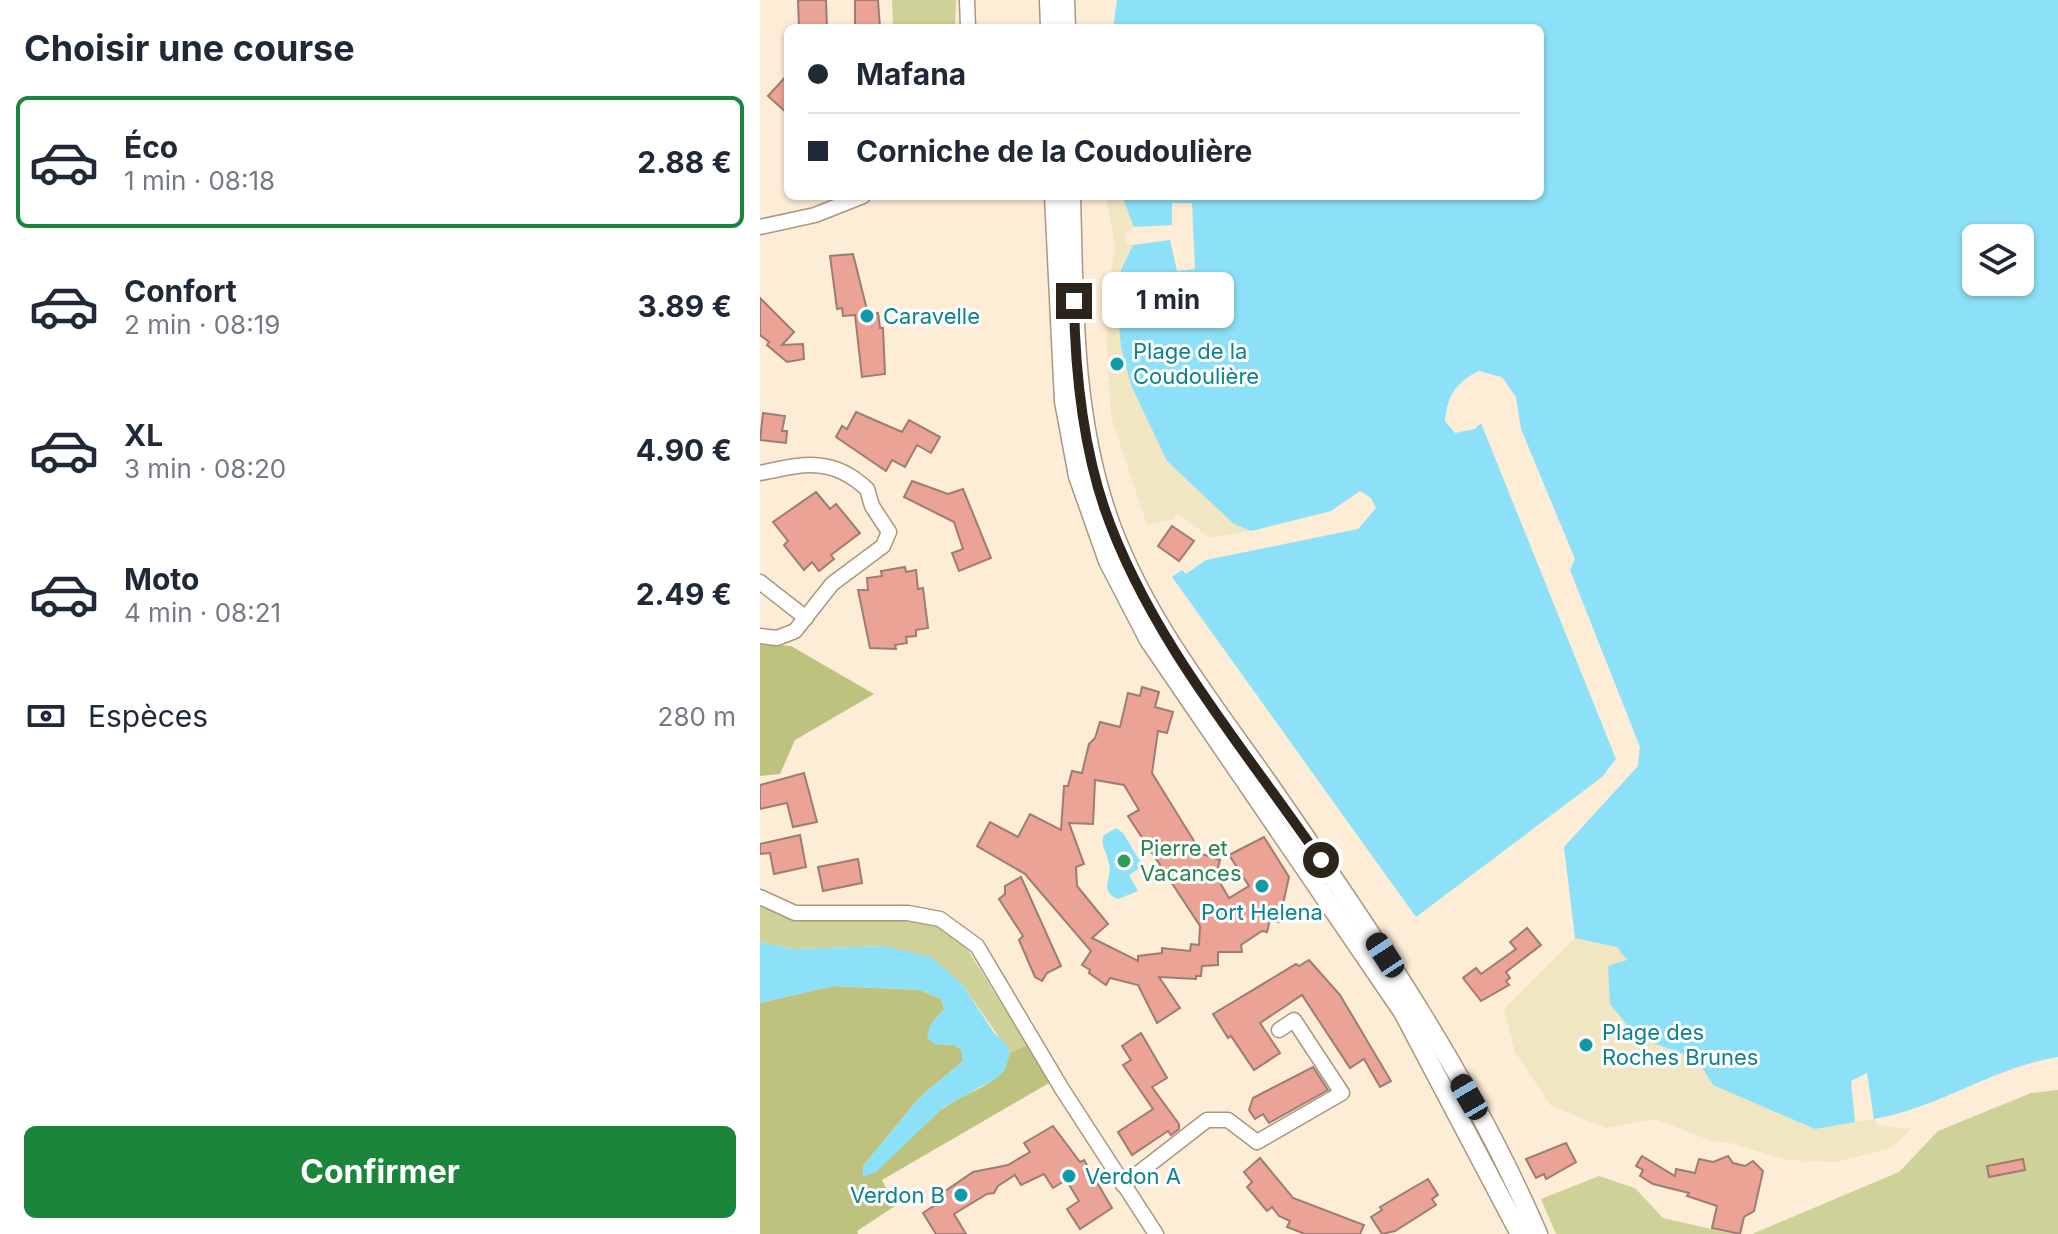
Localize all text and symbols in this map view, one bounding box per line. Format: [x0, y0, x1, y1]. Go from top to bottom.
text: Choisir une course [24, 26, 355, 70]
text: Mafana [856, 56, 966, 92]
icon: car [28, 126, 100, 198]
text: Éco [124, 129, 178, 165]
text: Corniche de la Coudoulière [856, 133, 1252, 169]
text: 2.88 € [637, 144, 732, 180]
text: 1 min · 08:18 [124, 165, 275, 196]
map controls [1962, 224, 2034, 296]
button: layers [1962, 224, 2034, 296]
icon: car [28, 270, 100, 342]
text: Confort [124, 273, 237, 309]
callout: 1 min [1102, 273, 1234, 329]
route end [1056, 283, 1092, 319]
text: 1 min [1136, 284, 1200, 315]
text: 3.89 € [637, 288, 732, 324]
place label: Caravelle [883, 303, 980, 329]
marker: Caravelle [858, 307, 876, 325]
text: 2 min · 08:19 [124, 309, 280, 340]
place label: Plage de la Coudoulière [1133, 338, 1259, 389]
marker: Plage de la Coudoulière [1108, 355, 1126, 373]
icon: car [28, 414, 100, 486]
text: XL [124, 417, 163, 453]
text: 4.90 € [636, 432, 732, 468]
text: 3 min · 08:20 [124, 453, 286, 484]
icon: car [28, 558, 100, 630]
text: Moto [124, 561, 199, 597]
text: 2.49 € [636, 576, 732, 612]
text: 4 min · 08:21 [124, 597, 281, 628]
icon: cash [24, 694, 68, 738]
text: Espèces [88, 698, 208, 734]
text: 280 m [658, 701, 736, 732]
place label: Pierre et Vacances [1140, 835, 1242, 886]
route start [1303, 842, 1339, 878]
marker: Pierre et Vacances [1115, 852, 1133, 870]
marker: Port Helena [1253, 877, 1271, 895]
place label: Port Helena [1201, 899, 1323, 925]
car [1362, 928, 1408, 982]
place label: Plage des Roches Brunes [1602, 1019, 1758, 1070]
marker: Plage des Roches Brunes [1577, 1036, 1595, 1054]
car [1447, 1070, 1491, 1124]
button: Confirmer [24, 1126, 736, 1218]
place label: Verdon A [1085, 1163, 1181, 1189]
marker: Verdon A [1060, 1167, 1078, 1185]
place label: Verdon B [850, 1182, 945, 1208]
marker: Verdon B [952, 1186, 970, 1204]

